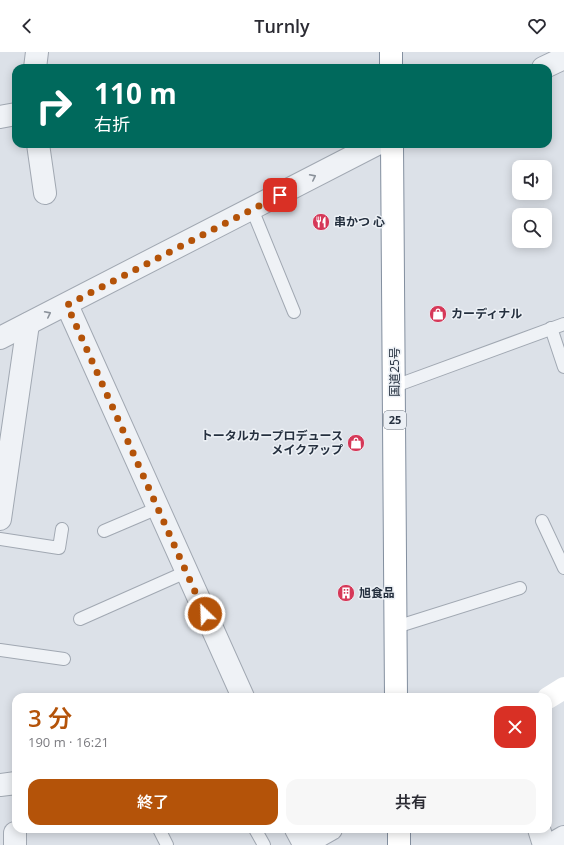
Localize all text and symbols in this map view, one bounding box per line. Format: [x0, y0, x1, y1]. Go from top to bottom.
text: Turnly [254, 14, 310, 38]
icon: back [16, 15, 38, 37]
icon: heart [526, 15, 548, 37]
text: 110 m [94, 74, 177, 112]
icon: right [28, 80, 80, 132]
text: 右折 [94, 112, 130, 136]
map controls [512, 160, 552, 248]
button: sound [512, 160, 552, 200]
one-way arrow [309, 174, 316, 182]
pin [263, 178, 297, 212]
icon: arrive [269, 184, 291, 206]
button: search [512, 208, 552, 248]
restaurant icon: 串かつ 心 [311, 212, 331, 232]
place label: 串かつ 心 [334, 213, 385, 230]
shop icon: カーディナル [428, 304, 448, 324]
place label: カーディナル [451, 305, 522, 322]
one-way arrow [43, 312, 51, 319]
street label: 国道25号 [386, 347, 403, 397]
road number: 25 [384, 411, 406, 429]
place label: トータルカープロデュース メイクアップ [201, 427, 343, 458]
shop icon: トータルカープロデュース メイクアップ [346, 433, 366, 453]
building icon: 旭食品 [336, 583, 356, 603]
place label: 旭食品 [359, 584, 395, 601]
position arrow [184, 593, 226, 635]
text: 3 分 [28, 701, 72, 734]
button: close [494, 706, 536, 748]
text: 190 m · 16:21 [28, 733, 109, 751]
button: 終了 [28, 779, 278, 825]
button: 共有 [286, 779, 536, 825]

